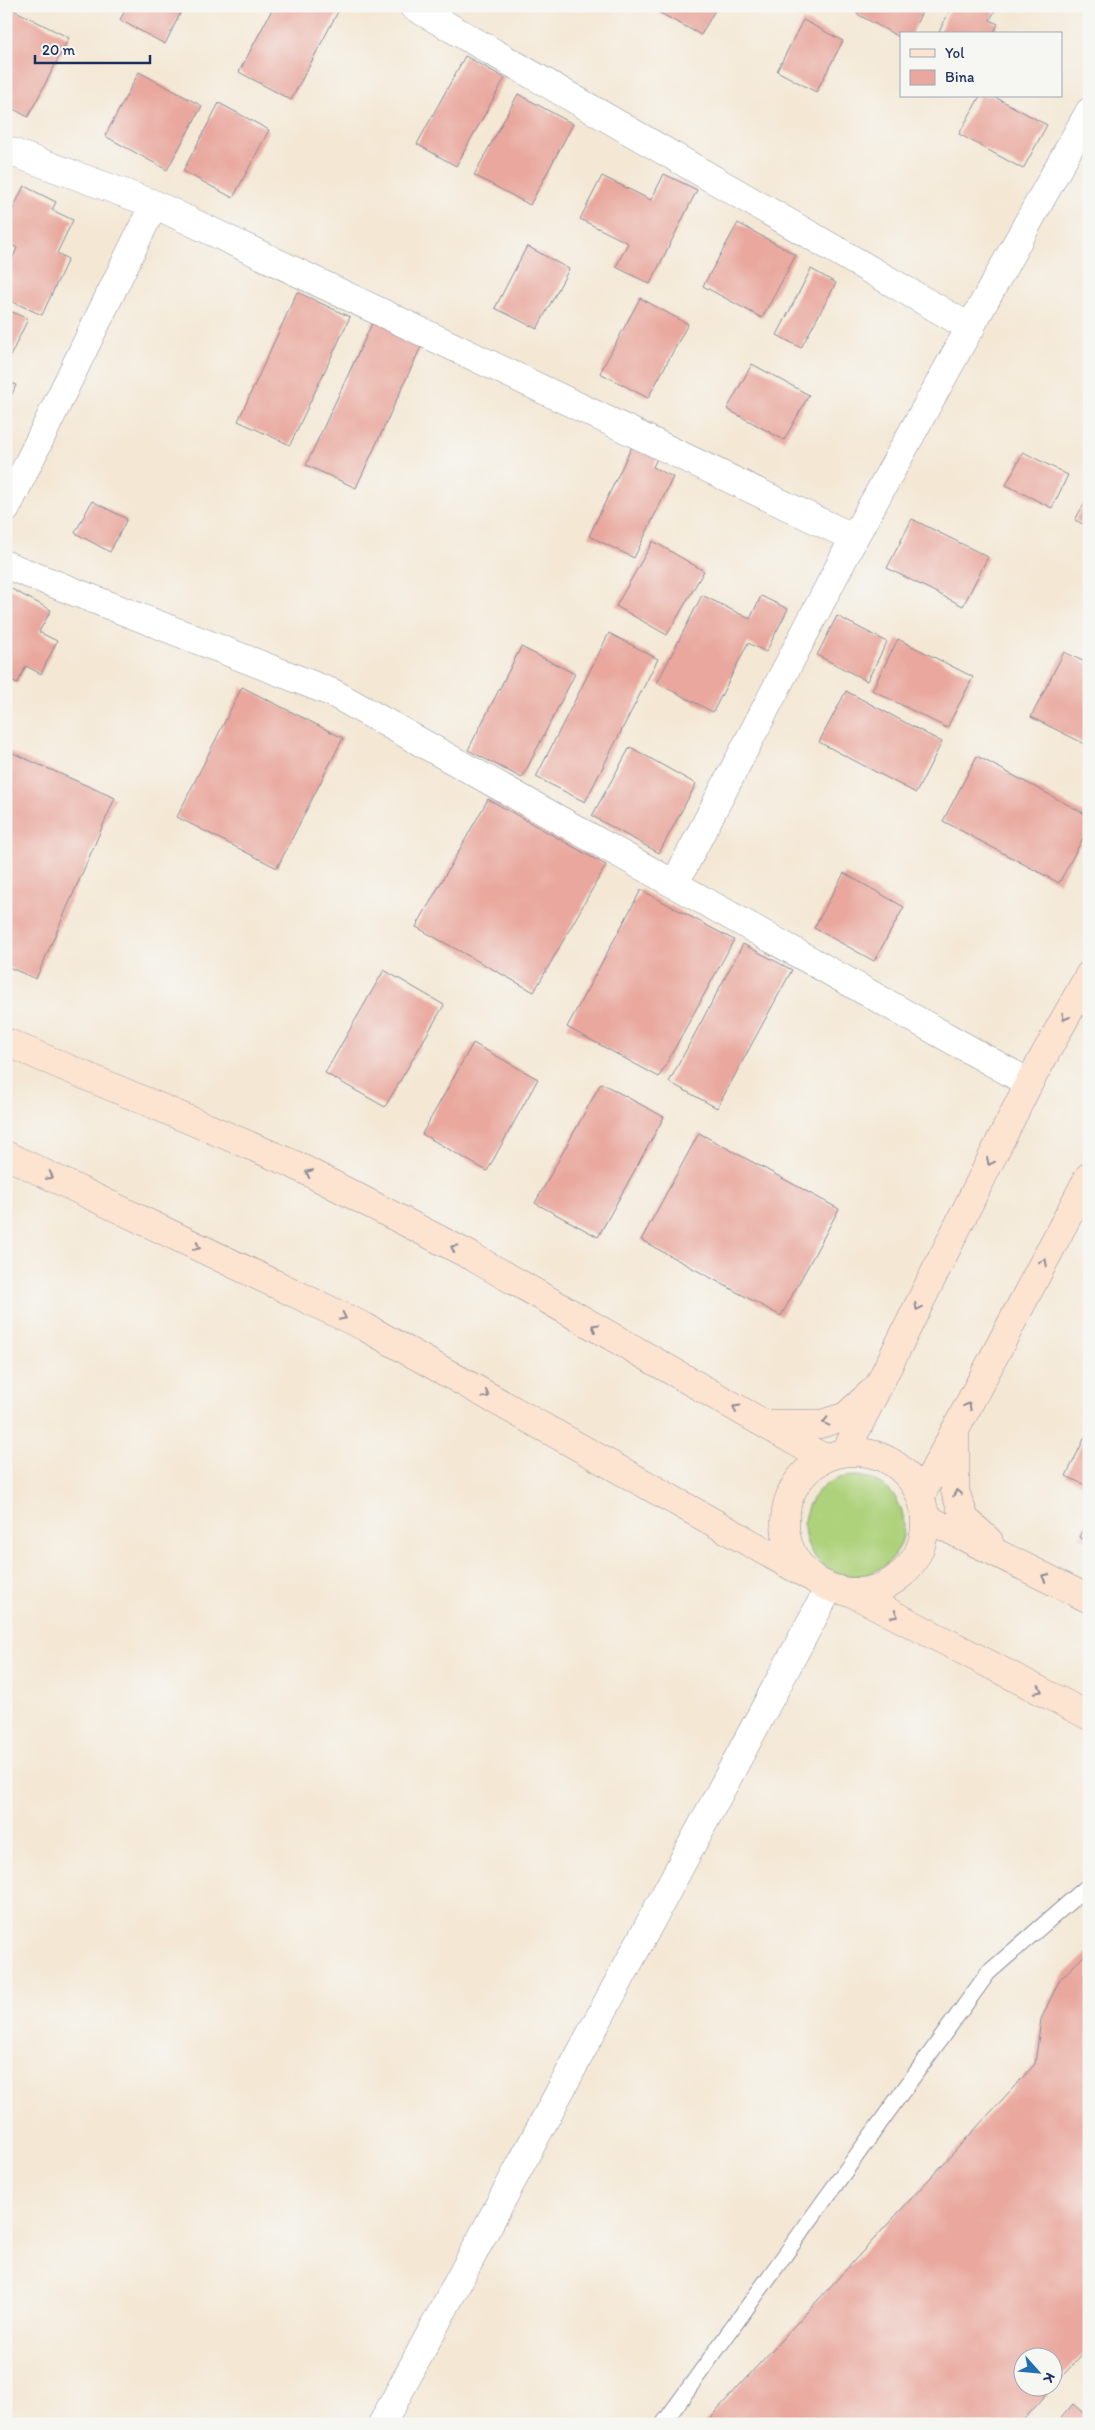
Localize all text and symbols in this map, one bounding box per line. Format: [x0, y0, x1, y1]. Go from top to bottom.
scale bar [35, 32, 150, 64]
legend [900, 32, 1062, 98]
text: 20 m [42, 41, 76, 59]
text: Yol [945, 44, 965, 62]
text: Bina [945, 68, 975, 86]
one-way arrow [1061, 1012, 1071, 1021]
one-way arrow [986, 1157, 996, 1166]
one-way arrow [306, 1169, 315, 1179]
one-way arrow [45, 1170, 54, 1181]
one-way arrow [192, 1240, 201, 1251]
one-way arrow [450, 1244, 459, 1254]
one-way arrow [1038, 1259, 1048, 1268]
one-way arrow [914, 1302, 924, 1311]
one-way arrow [338, 1310, 347, 1320]
one-way arrow [592, 1324, 601, 1334]
one-way arrow [481, 1388, 490, 1398]
one-way arrow [962, 1402, 972, 1411]
one-way arrow [733, 1404, 742, 1414]
one-way arrow [821, 1416, 830, 1427]
one-way arrow [952, 1488, 963, 1497]
one-way arrow [1041, 1573, 1050, 1583]
one-way arrow [890, 1609, 899, 1619]
one-way arrow [1034, 1684, 1043, 1694]
north arrow [1012, 2348, 1062, 2398]
text: K [1039, 2370, 1059, 2386]

